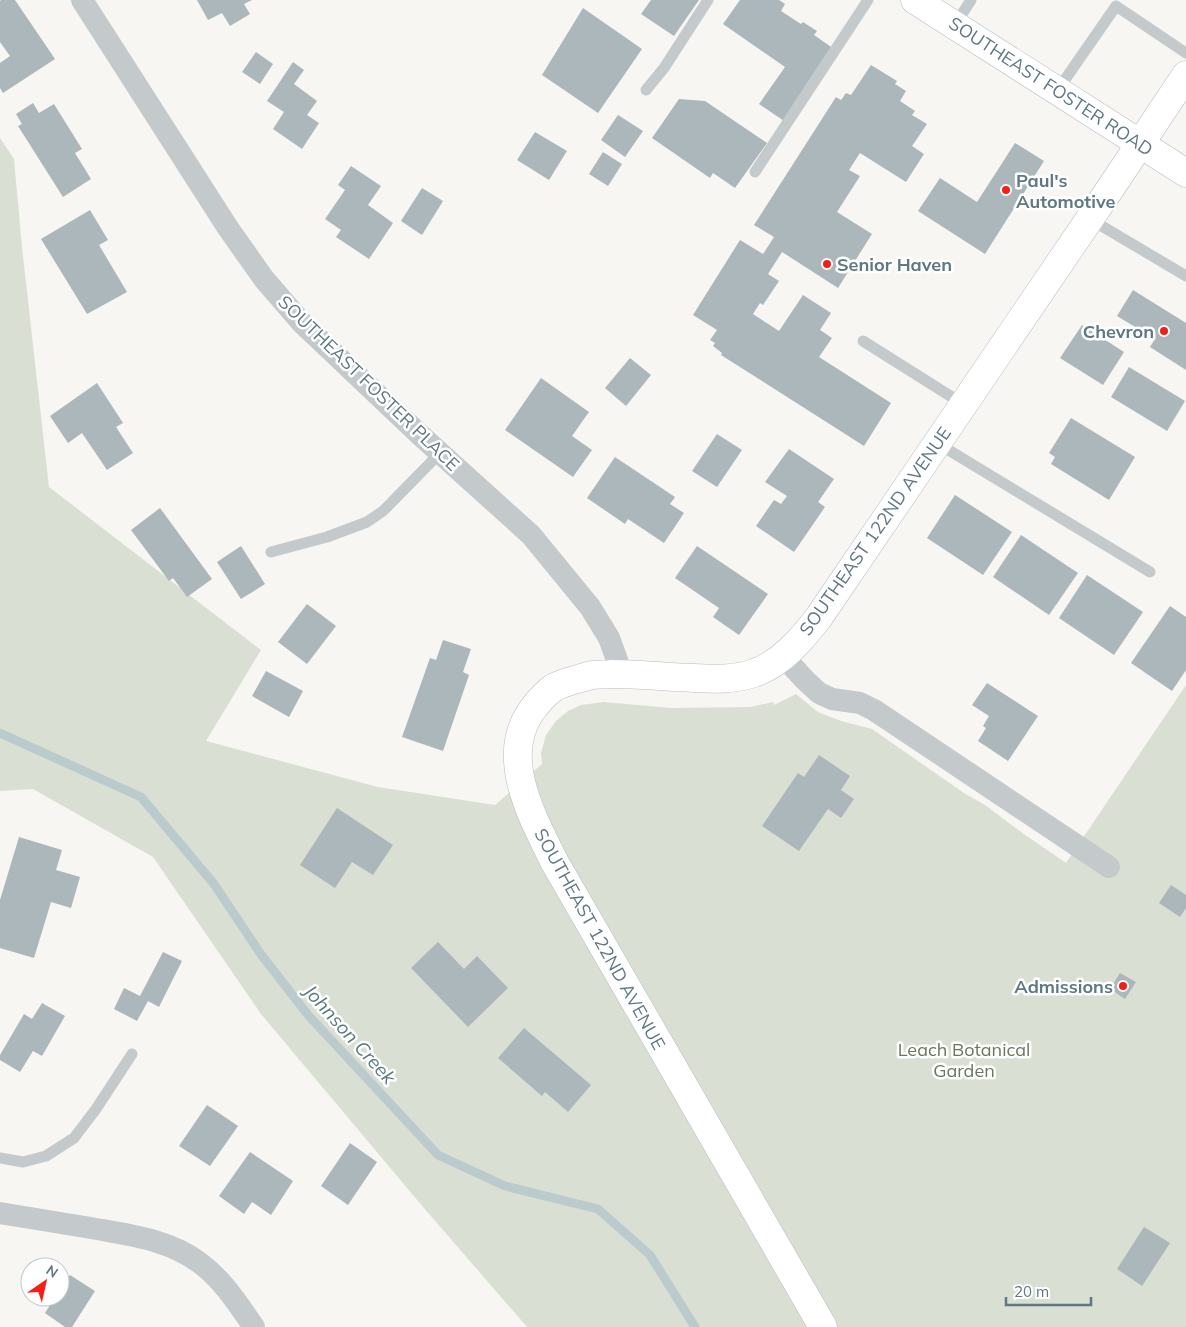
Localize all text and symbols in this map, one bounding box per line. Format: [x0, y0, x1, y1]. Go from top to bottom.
street label: SOUTHEAST FOSTER ROAD [945, 11, 1157, 161]
place label: Paul's Automotive [1016, 169, 1115, 213]
marker: Paul's Automotive [1000, 184, 1012, 196]
place label: Senior Haven [837, 253, 952, 276]
marker: Senior Haven [821, 258, 833, 270]
street label: SOUTHEAST FOSTER PLACE [274, 290, 464, 476]
place label: Chevron [1083, 320, 1154, 343]
marker: Chevron [1158, 325, 1170, 337]
street label: SOUTHEAST 122ND AVENUE [794, 422, 956, 640]
street label: SOUTHEAST 122ND AVENUE [529, 824, 671, 1054]
place label: Admissions [1014, 975, 1113, 998]
water label: Johnson Creek [298, 978, 402, 1090]
marker: Admissions [1117, 980, 1129, 992]
park label: Leach Botanical Garden [898, 1038, 1030, 1082]
north arrow [20, 1257, 70, 1307]
text: N [43, 1261, 62, 1282]
scale bar [1006, 1274, 1091, 1306]
text: 20 m [1014, 1282, 1049, 1301]

